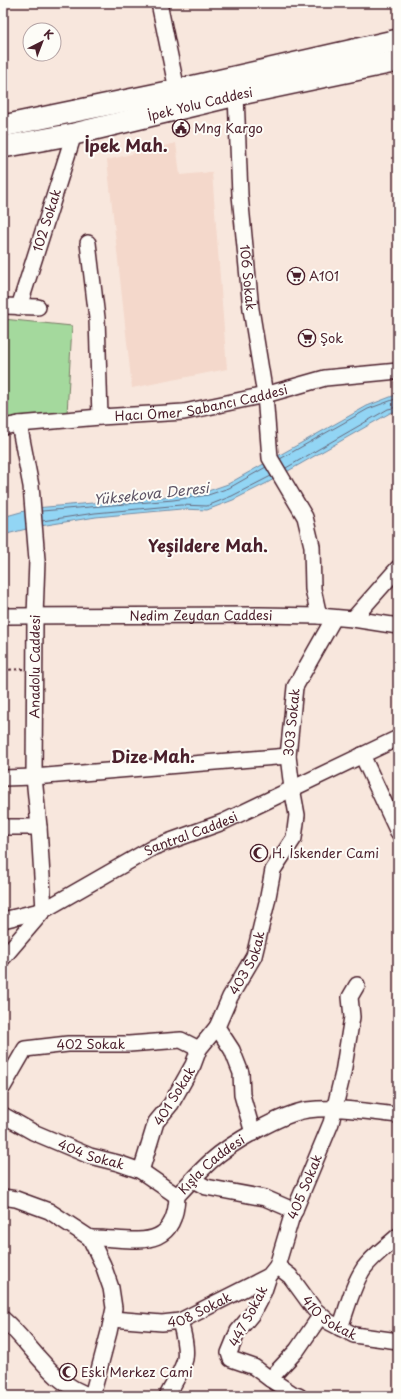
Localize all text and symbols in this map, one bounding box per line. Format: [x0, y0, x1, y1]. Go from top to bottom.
north arrow [22, 22, 62, 62]
text: K [40, 25, 58, 43]
street label: İpek Yolu Caddesi [146, 82, 254, 125]
public building icon: Mng Kargo [171, 118, 191, 138]
place label: Mng Kargo [194, 118, 263, 137]
district label: İpek Mah. [84, 132, 168, 158]
street label: 102 Sokak [27, 186, 65, 254]
street label: 106 Sokak [236, 244, 261, 312]
supermarket icon: A101 [286, 266, 306, 286]
place label: A101 [309, 266, 339, 285]
supermarket icon: Şok [297, 328, 317, 348]
place label: Şok [320, 328, 343, 347]
street label: Hacı Ömer Sabancı Caddesi [114, 379, 290, 425]
water label: Yüksekova Deresi [92, 477, 212, 510]
district label: Yeşildere Mah. [148, 532, 268, 558]
street label: Nedim Zeydan Caddesi [129, 605, 273, 625]
street label: Anadolu Caddesi [24, 614, 44, 719]
street label: 303 Sokak [278, 687, 304, 757]
district label: Dize Mah. [111, 743, 195, 769]
street label: Santral Caddesi [140, 806, 241, 860]
mosque icon: H. İskender Cami [249, 843, 269, 863]
place label: H. İskender Cami [272, 843, 379, 862]
street label: 403 Sokak [223, 928, 269, 998]
street label: 402 Sokak [55, 1034, 126, 1054]
street label: 401 Sokak [148, 1062, 199, 1129]
street label: Kışla Caddesi [173, 1130, 248, 1198]
street label: 404 Sokak [55, 1134, 128, 1174]
street label: 405 Sokak [282, 1150, 326, 1222]
street label: 447 Sokak [224, 1281, 272, 1350]
street label: 408 Sokak [166, 1286, 235, 1331]
street label: 410 Sokak [298, 1291, 361, 1344]
mosque icon: Eski Merkez Cami [58, 1362, 78, 1382]
place label: Eski Merkez Cami [81, 1362, 193, 1381]

